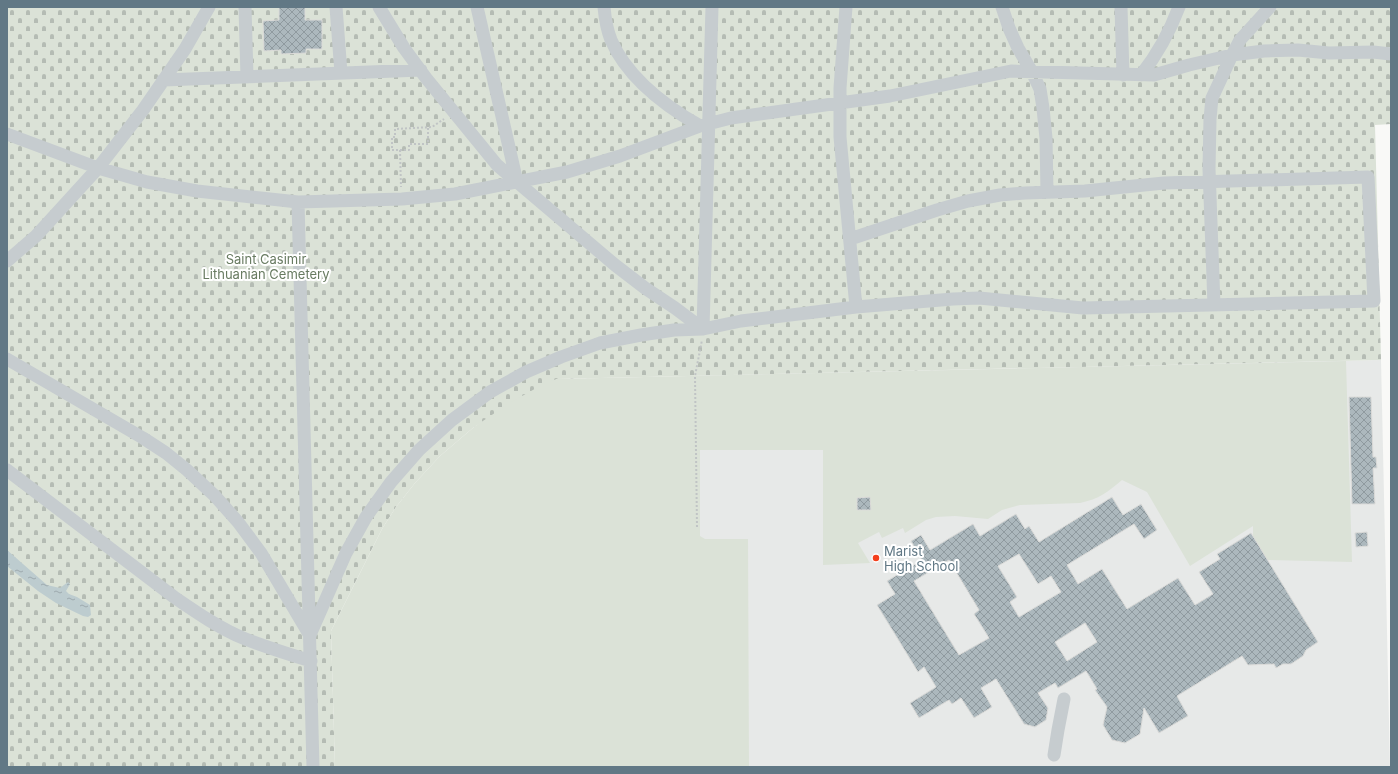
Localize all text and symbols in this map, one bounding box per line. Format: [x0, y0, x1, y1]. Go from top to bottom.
park label: Saint Casimir Lithuanian Cemetery [202, 251, 330, 282]
place label: Marist High School [884, 543, 958, 574]
marker: Marist High School [871, 553, 881, 563]

